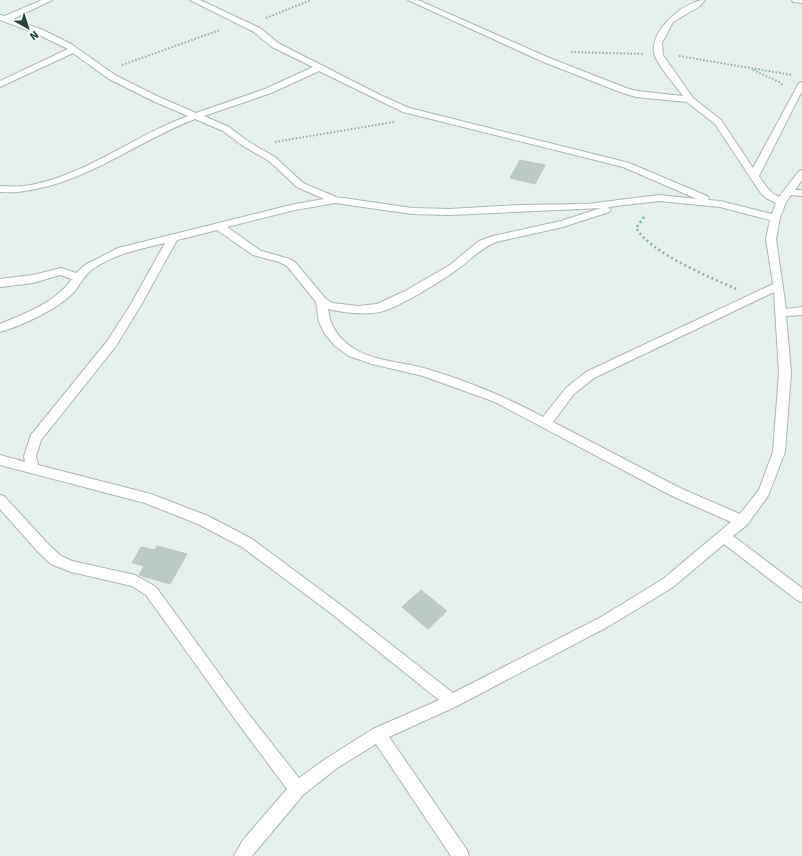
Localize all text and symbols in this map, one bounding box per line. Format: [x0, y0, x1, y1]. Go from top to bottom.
north arrow [8, 8, 48, 48]
text: N [27, 28, 41, 43]

